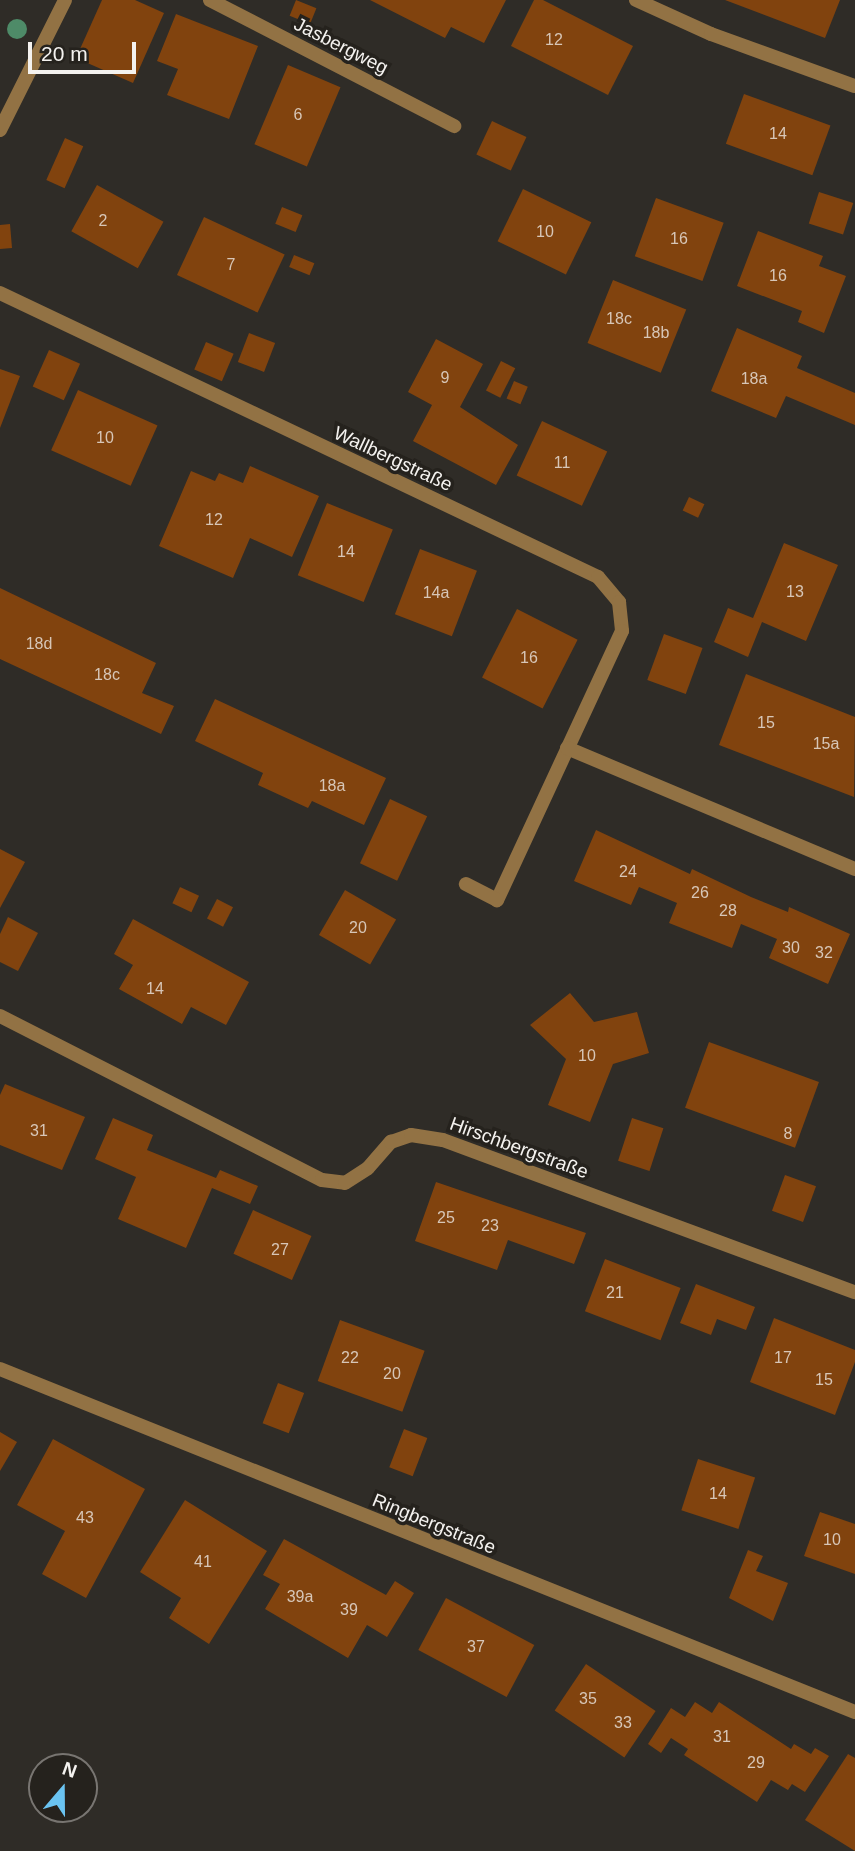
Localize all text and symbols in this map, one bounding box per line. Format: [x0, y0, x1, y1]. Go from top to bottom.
street label: Jasbergweg [290, 13, 392, 79]
scale bar [32, 28, 140, 72]
house number: 12 [545, 30, 563, 50]
text: 20 m [41, 42, 88, 65]
house number: 6 [294, 105, 302, 125]
house number: 14 [769, 124, 787, 144]
house number: 2 [99, 211, 107, 231]
house number: 10 [536, 222, 554, 242]
house number: 16 [670, 229, 688, 249]
house number: 7 [227, 255, 235, 275]
house number: 16 [769, 266, 787, 286]
house number: 18c [606, 309, 632, 329]
house number: 18b [643, 323, 669, 343]
house number: 9 [441, 368, 449, 388]
house number: 18a [741, 369, 767, 389]
street label: Wallbergstraße [330, 422, 456, 496]
house number: 10 [96, 428, 114, 448]
house number: 11 [554, 453, 570, 473]
house number: 12 [205, 510, 223, 530]
house number: 14 [337, 542, 355, 562]
house number: 13 [786, 582, 804, 602]
house number: 14a [423, 583, 449, 603]
house number: 18d [26, 634, 52, 654]
house number: 16 [520, 648, 538, 668]
house number: 18c [94, 665, 120, 685]
house number: 15 [757, 713, 775, 733]
house number: 15a [813, 734, 839, 754]
house number: 18a [319, 776, 345, 796]
house number: 24 [619, 862, 637, 882]
house number: 26 [691, 883, 709, 903]
house number: 28 [719, 901, 737, 921]
house number: 20 [349, 918, 367, 938]
house number: 30 [782, 938, 800, 958]
house number: 32 [815, 943, 833, 963]
house number: 14 [146, 979, 164, 999]
house number: 10 [578, 1046, 596, 1066]
street label: Hirschbergstraße [447, 1112, 591, 1184]
house number: 31 [30, 1121, 48, 1141]
house number: 8 [784, 1124, 792, 1144]
house number: 25 [437, 1208, 455, 1228]
house number: 23 [481, 1216, 499, 1236]
house number: 27 [271, 1240, 289, 1260]
house number: 21 [606, 1283, 624, 1303]
house number: 22 [341, 1348, 359, 1368]
house number: 17 [774, 1348, 792, 1368]
house number: 20 [383, 1364, 401, 1384]
house number: 15 [815, 1370, 833, 1390]
house number: 14 [709, 1484, 727, 1504]
street label: Ringbergstraße [369, 1489, 499, 1559]
house number: 43 [76, 1508, 94, 1528]
house number: 10 [823, 1530, 841, 1550]
house number: 41 [194, 1552, 212, 1572]
house number: 39a [287, 1587, 313, 1607]
house number: 39 [340, 1600, 358, 1620]
house number: 37 [467, 1637, 485, 1657]
house number: 35 [579, 1689, 597, 1709]
house number: 33 [614, 1713, 632, 1733]
house number: 31 [713, 1727, 731, 1747]
north arrow [28, 1753, 98, 1823]
house number: 29 [747, 1753, 765, 1773]
text: N [60, 1757, 80, 1782]

